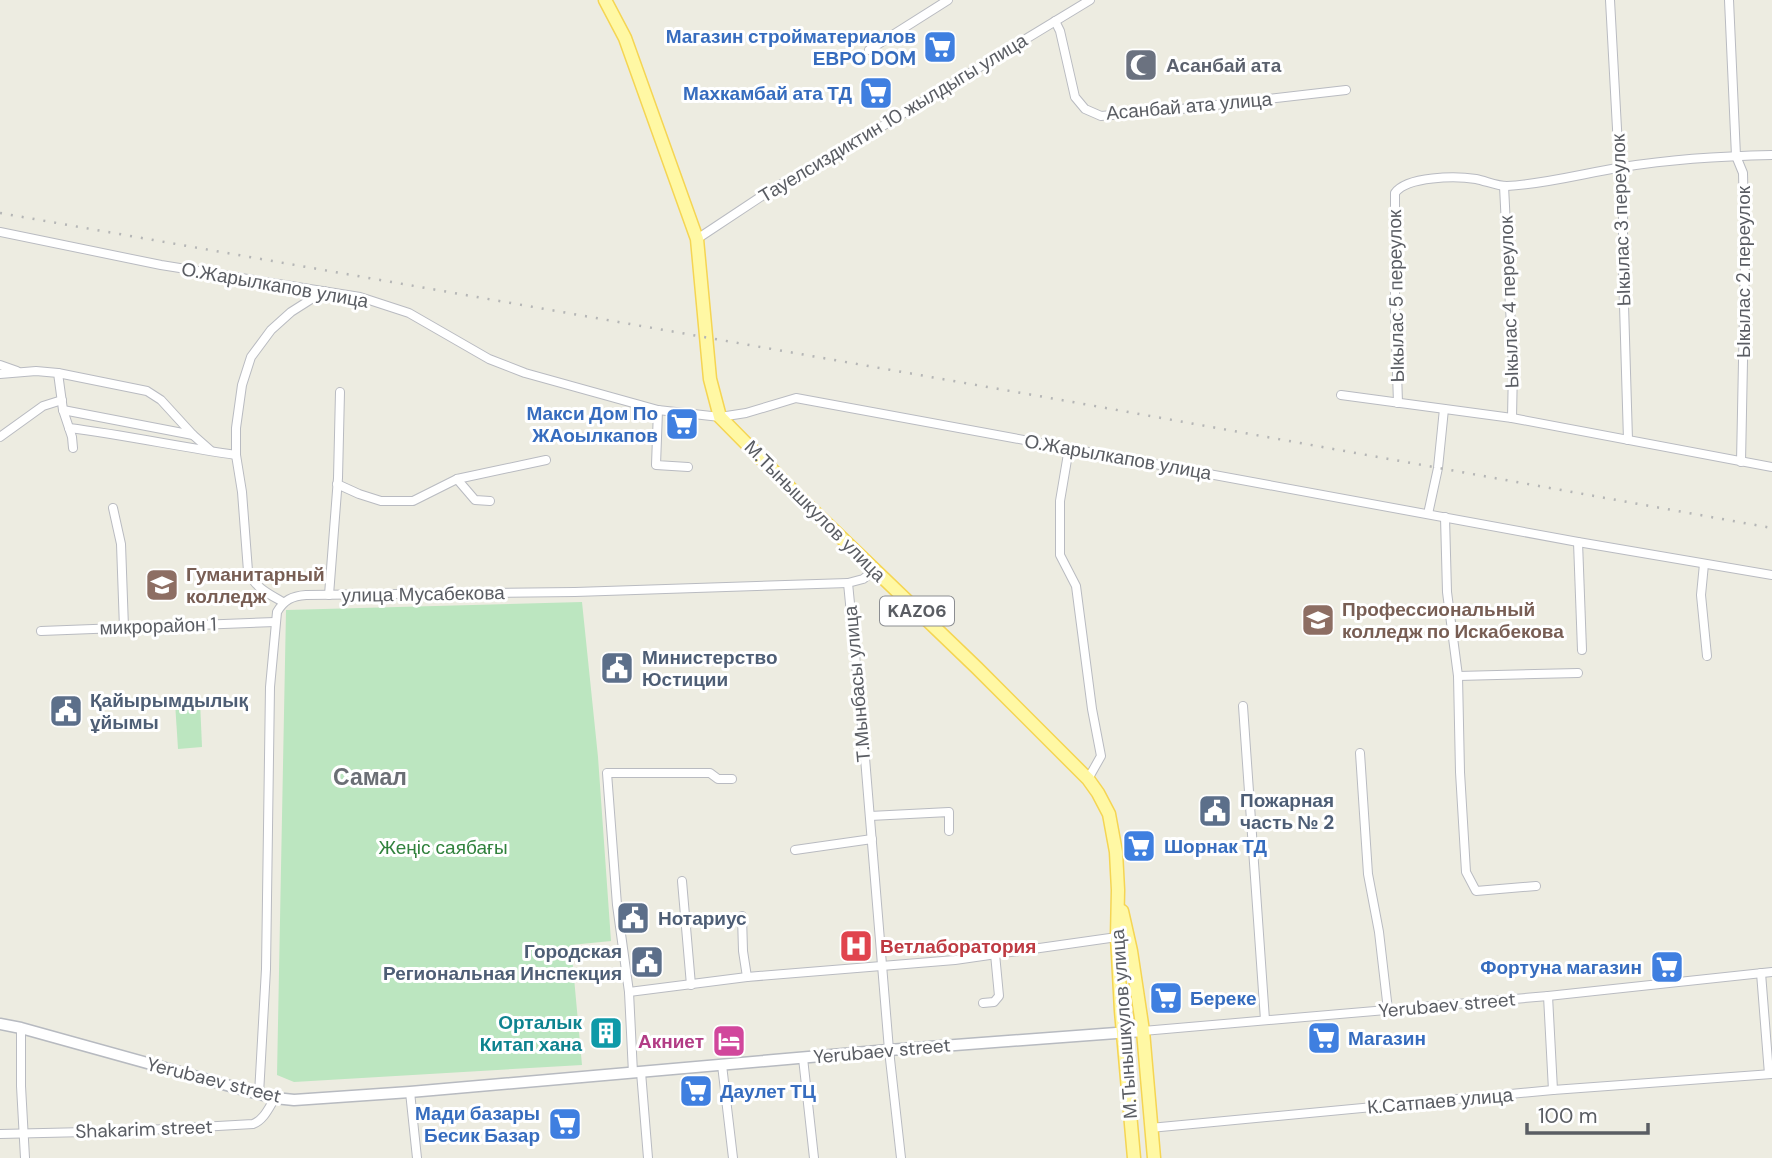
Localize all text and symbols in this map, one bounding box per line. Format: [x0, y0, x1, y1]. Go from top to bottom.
place label: Магазин стройматериалов ЕВРО DOM [666, 24, 916, 71]
street label: Тауелсиздиктин 10 жылдыгы улица [754, 28, 1032, 208]
supermarket icon: Магазин стройматериалов ЕВРО DOM [921, 28, 959, 66]
mosque icon: Асанбай ата [1122, 46, 1160, 84]
place label: Асанбай ата [1166, 53, 1282, 78]
supermarket icon: Махкамбай ата ТД [857, 74, 895, 112]
place label: Махкамбай ата ТД [683, 81, 852, 106]
street label: Асанбай ата улица [1105, 86, 1273, 126]
street label: Ыкылас 3 переулок [1605, 133, 1636, 307]
street label: Ыкылас 2 переулок [1731, 185, 1756, 358]
street label: Ыкылас 5 переулок [1382, 209, 1410, 383]
street label: Ыкылас 4 переулок [1493, 215, 1525, 389]
street label: О.Жарылкапов улица [179, 256, 371, 314]
place label: Макси Дом По ЖАоылкапов [526, 401, 658, 448]
supermarket icon: Макси Дом По ЖАоылкапов [663, 405, 701, 443]
street label: О.Жарылкапов улица [1022, 428, 1214, 486]
street label: М.Тынышкулов улица [739, 435, 891, 587]
place label: Гуманитарный колледж [186, 562, 325, 609]
school or university icon: Гуманитарный колледж [143, 566, 181, 604]
street label: улица Мусабекова [341, 580, 505, 608]
road number: KАZ06 [880, 596, 954, 626]
place label: Профессиональный колледж по Искабекова [1342, 597, 1564, 644]
school or university icon: Профессиональный колледж по Искабекова [1299, 601, 1337, 639]
street label: Т.Мынбасы улица [838, 604, 876, 763]
street label: микрорайон 1 [99, 611, 217, 641]
place label: Министерство Юстиции [642, 645, 778, 692]
public building icon: Министерство Юстиции [598, 649, 636, 687]
place label: Қайырымдылық ұйымы [90, 688, 249, 735]
public building icon: Қайырымдылық ұйымы [47, 692, 85, 730]
district label: Самал [333, 762, 407, 792]
place label: Пожарная часть № 2 [1240, 788, 1334, 835]
public building icon: Пожарная часть № 2 [1196, 792, 1234, 830]
supermarket icon: Шорнак ТД [1120, 827, 1158, 865]
place label: Шорнак ТД [1164, 834, 1267, 859]
park label: Жеңіс саябағы [378, 835, 508, 860]
public building icon: Нотариус [614, 899, 652, 937]
place label: Нотариус [658, 906, 747, 931]
hospital icon: Ветлаборатория [837, 927, 875, 965]
street label: М.Тынышкулов улица [1105, 928, 1143, 1120]
place label: Ветлаборатория [880, 934, 1036, 959]
place label: Городская Региональная Инспекция [383, 939, 622, 986]
public building icon: Городская Региональная Инспекция [628, 943, 666, 981]
supermarket icon: Фортуна магазин [1648, 948, 1686, 986]
place label: Фортуна магазин [1480, 955, 1642, 980]
supermarket icon: Береке [1147, 979, 1185, 1017]
place label: Береке [1190, 986, 1256, 1011]
street label: Yerubaev street [1377, 987, 1517, 1023]
place label: Орталык Китап хана [480, 1010, 582, 1057]
building icon: Орталык Китап хана [587, 1014, 625, 1052]
supermarket icon: Магазин [1305, 1019, 1343, 1057]
hotel icon: Акниет [710, 1022, 748, 1060]
place label: Магазин [1348, 1026, 1426, 1051]
place label: Акниет [638, 1029, 704, 1054]
street label: Yerubaev street [812, 1033, 952, 1069]
street label: Yerubaev street [144, 1051, 284, 1109]
supermarket icon: Даулет ТЦ [677, 1072, 715, 1110]
place label: Даулет ТЦ [720, 1079, 816, 1104]
street label: К.Сатпаев улица [1366, 1082, 1514, 1120]
scale bar [1527, 1092, 1648, 1136]
place label: Мади базары Бесик Базар [415, 1101, 540, 1148]
text: 100 m [1538, 1102, 1598, 1130]
supermarket icon: Мади базары Бесик Базар [546, 1105, 584, 1143]
street label: Shakarim street [75, 1114, 213, 1144]

